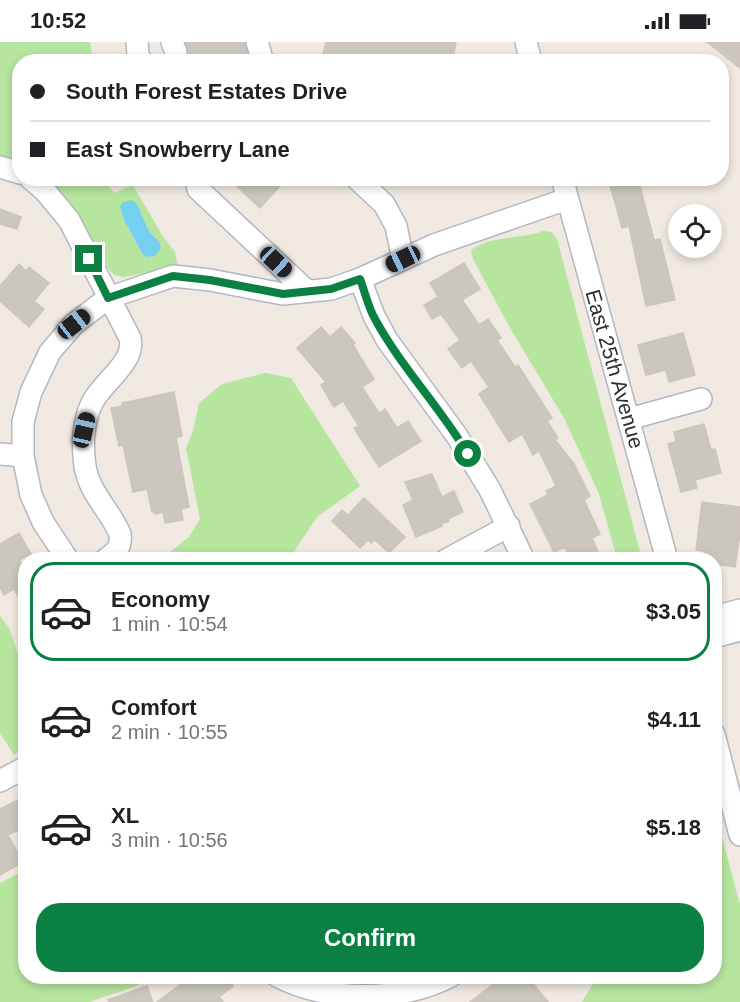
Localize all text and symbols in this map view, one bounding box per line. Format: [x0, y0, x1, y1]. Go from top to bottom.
text: 10:52 [30, 8, 86, 33]
text: South Forest Estates Drive [66, 79, 347, 104]
text: East Snowberry Lane [66, 137, 290, 162]
map controls [668, 204, 722, 258]
button: locate [668, 204, 722, 258]
car [257, 243, 295, 281]
car [383, 243, 423, 275]
route end [75, 245, 102, 272]
street label: East 25th Avenue [581, 287, 649, 451]
car [54, 306, 94, 342]
car [71, 410, 97, 450]
route start [454, 440, 481, 467]
icon: car [39, 585, 93, 639]
text: Economy [111, 587, 210, 612]
text: $3.05 [646, 599, 701, 624]
text: 1 min · 10:54 [111, 613, 228, 635]
icon: car [39, 693, 93, 747]
text: Comfort [111, 695, 197, 720]
text: $4.11 [647, 707, 701, 732]
text: 2 min · 10:55 [111, 721, 228, 743]
icon: car [39, 801, 93, 855]
text: XL [111, 803, 139, 828]
text: $5.18 [646, 815, 701, 840]
text: 3 min · 10:56 [111, 829, 228, 851]
button: Confirm [36, 903, 704, 972]

